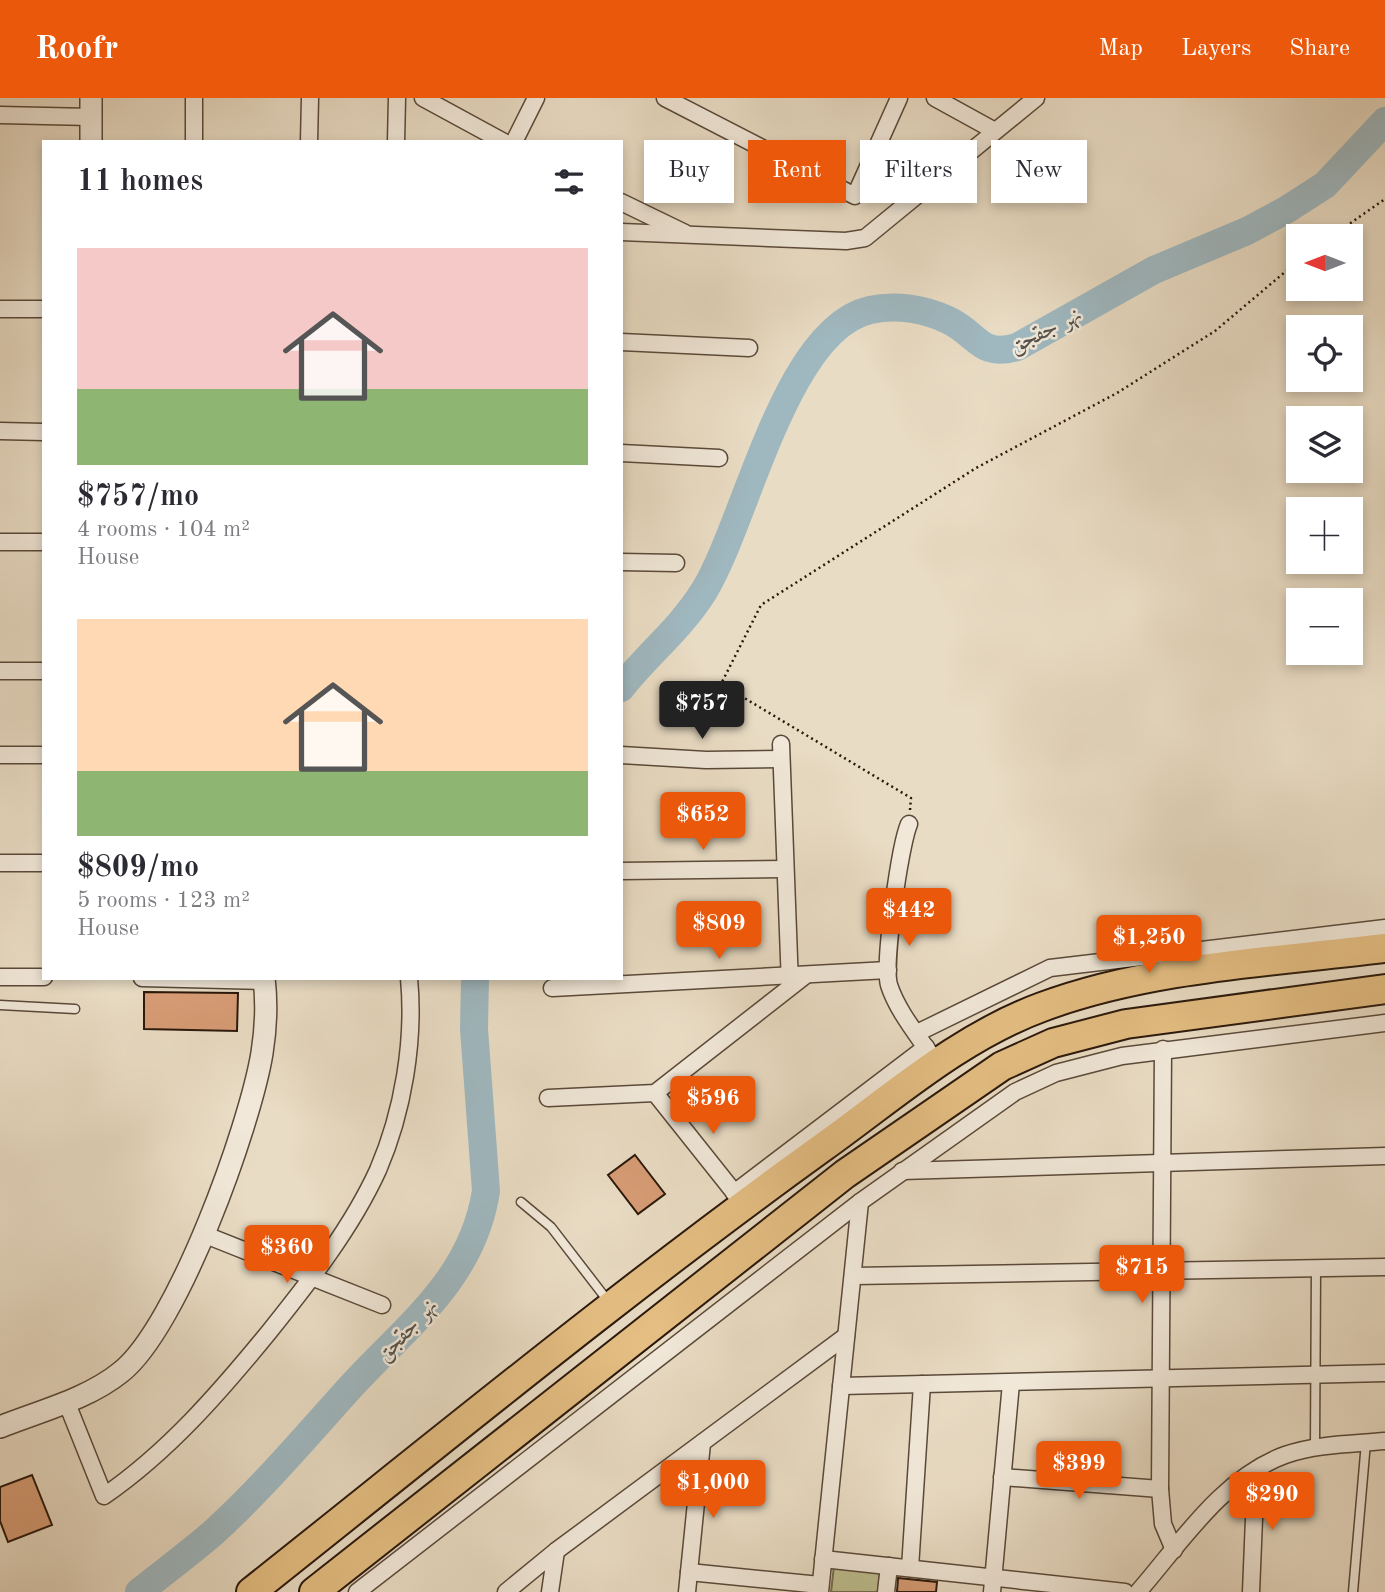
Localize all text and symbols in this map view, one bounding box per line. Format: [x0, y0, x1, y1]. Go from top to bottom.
text: Roofr [35, 33, 118, 66]
text: Map [1099, 37, 1143, 61]
text: Layers [1181, 37, 1251, 61]
text: Share [1289, 37, 1350, 61]
chip: Buy [644, 140, 734, 203]
chip: Rent [748, 140, 846, 203]
chip: Filters [860, 140, 977, 203]
chip: New [991, 140, 1087, 203]
icon: filters [550, 163, 588, 201]
text: 11 homes [77, 167, 203, 197]
north arrow [1286, 224, 1363, 301]
map controls [1286, 224, 1363, 665]
icon: home [270, 293, 396, 419]
water label: نهر جقجق [1006, 302, 1087, 360]
button: locate [1286, 315, 1363, 392]
button: layers [1286, 406, 1363, 483]
text: $757/mo [77, 482, 199, 512]
button: + [1286, 497, 1363, 574]
text: 4 rooms · 104 m² [77, 518, 250, 541]
text: House [77, 546, 139, 569]
button: − [1286, 588, 1363, 665]
icon: home [270, 664, 396, 790]
pin: $757 [661, 682, 743, 741]
text: $757 [675, 692, 729, 715]
pin: $652 [662, 792, 744, 852]
text: $652 [676, 803, 730, 826]
text: $809/mo [77, 853, 199, 883]
pin: $442 [868, 888, 950, 948]
text: 5 rooms · 123 m² [77, 889, 250, 912]
text: $442 [882, 899, 936, 922]
pin: $809 [678, 902, 760, 961]
text: $809 [692, 912, 746, 935]
pin: $1,250 [1092, 916, 1206, 975]
text: House [77, 917, 139, 940]
text: $1,250 [1112, 926, 1186, 949]
pin: $596 [672, 1076, 754, 1136]
text: $596 [686, 1087, 740, 1110]
pin: $360 [246, 1226, 328, 1285]
text: $360 [260, 1236, 314, 1259]
pin: $715 [1101, 1246, 1183, 1305]
text: $715 [1115, 1256, 1169, 1279]
water label: نهر جقجق [372, 1294, 444, 1368]
pin: $399 [1038, 1442, 1120, 1501]
text: $399 [1052, 1452, 1106, 1475]
pin: $1,000 [656, 1460, 770, 1520]
text: $1,000 [676, 1471, 750, 1494]
pin: $290 [1231, 1472, 1313, 1532]
text: $290 [1245, 1483, 1299, 1506]

